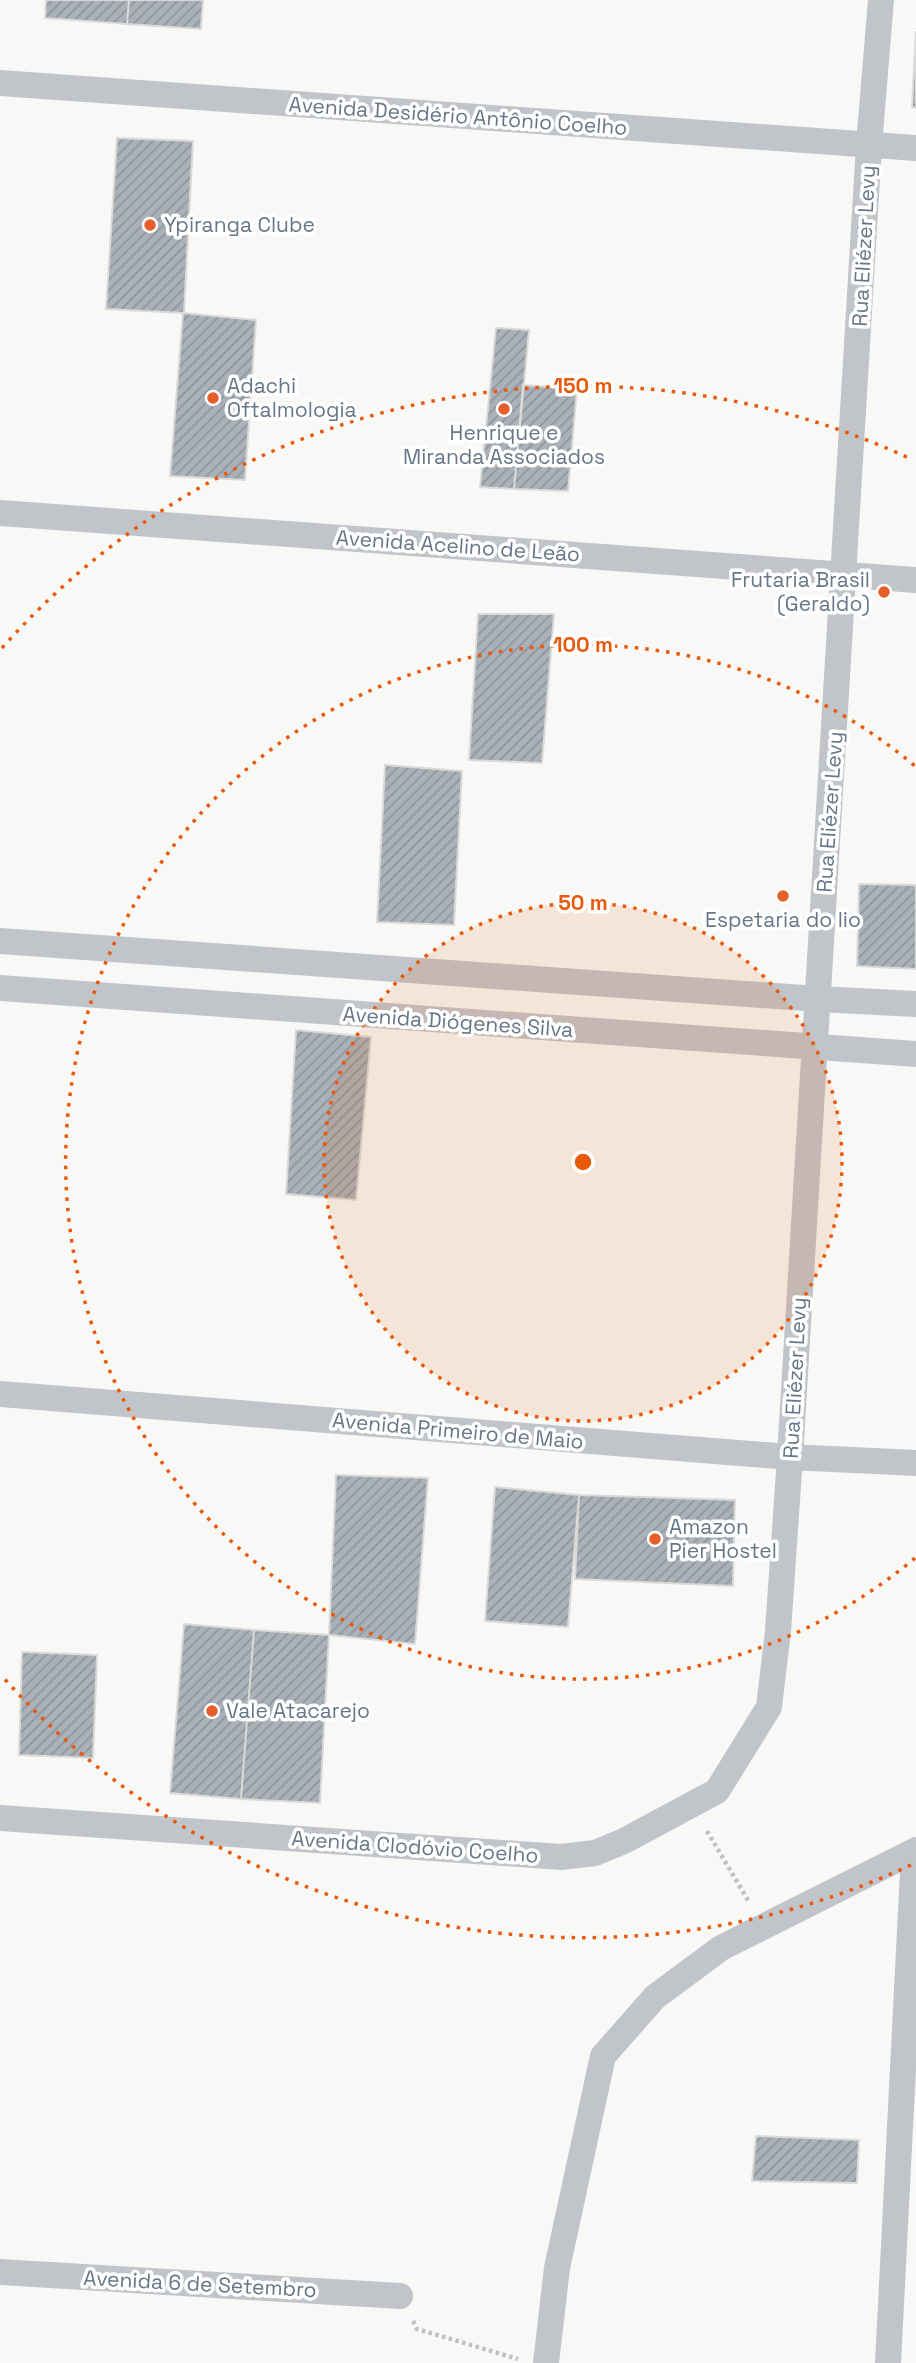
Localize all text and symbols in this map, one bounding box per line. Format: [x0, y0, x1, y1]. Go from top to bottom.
street label: Avenida Desidério Antônio Coelho [288, 90, 628, 141]
street label: Rua Eliézer Levy [846, 165, 881, 327]
place label: Ypiranga Clube [164, 211, 315, 238]
marker: Ypiranga Clube [142, 217, 158, 233]
place label: Adachi Oftalmologia [227, 372, 357, 423]
text: 150 m [554, 372, 612, 399]
marker: Adachi Oftalmologia [205, 390, 221, 406]
marker: Henrique e Miranda Associados [496, 401, 512, 417]
place label: Henrique e Miranda Associados [403, 419, 605, 470]
street label: Avenida Acelino de Leão [335, 524, 581, 568]
place label: Frutaria Brasil (Geraldo) [731, 566, 870, 617]
marker: Frutaria Brasil (Geraldo) [876, 584, 892, 600]
text: 100 m [553, 631, 613, 658]
street label: Rua Eliézer Levy [810, 730, 849, 894]
marker: Espetaria do lio [775, 888, 791, 904]
text: 50 m [558, 889, 608, 916]
place label: Espetaria do lio [705, 906, 861, 933]
street label: Avenida Diógenes Silva [342, 1000, 574, 1043]
centre of rings [571, 1150, 595, 1174]
street label: Rua Eliézer Levy [777, 1297, 812, 1459]
street label: Avenida Primeiro de Maio [331, 1406, 585, 1455]
place label: Amazon Pier Hostel [669, 1513, 777, 1564]
marker: Amazon Pier Hostel [647, 1531, 663, 1547]
place label: Vale Atacarejo [226, 1697, 370, 1724]
marker: Vale Atacarejo [204, 1703, 220, 1719]
street label: Avenida Clodóvio Coelho [291, 1824, 539, 1869]
street label: Avenida 6 de Setembro [83, 2264, 317, 2303]

